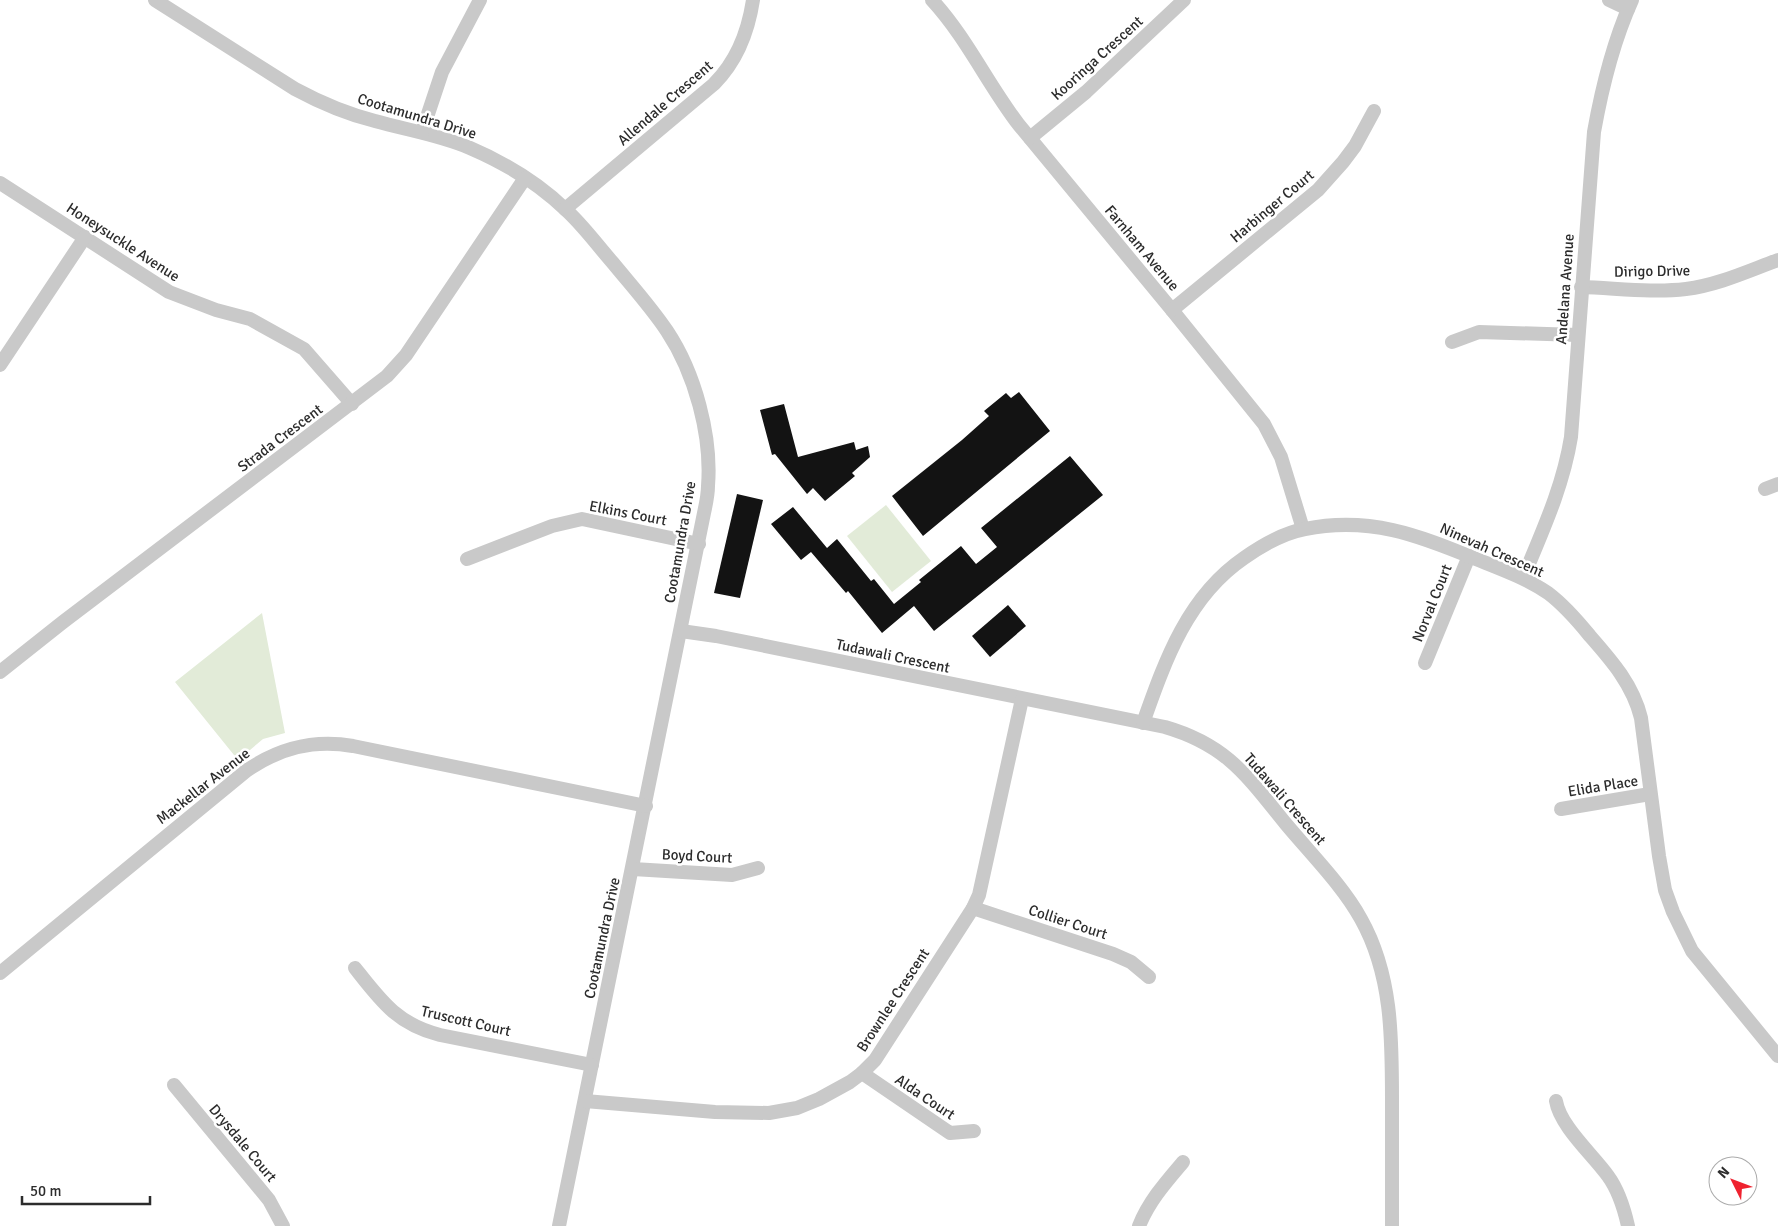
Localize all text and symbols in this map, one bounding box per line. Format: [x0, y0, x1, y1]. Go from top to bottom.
street label: Kooringa Crescent [1047, 12, 1147, 104]
street label: Allendale Crescent [614, 57, 716, 149]
street label: Cootamundra Drive [355, 89, 479, 143]
street label: Harbinger Court [1227, 166, 1317, 246]
street label: Honeysuckle Avenue [63, 199, 183, 285]
street label: Farnham Avenue [1101, 201, 1183, 295]
street label: Andelana Avenue [1552, 233, 1578, 345]
street label: Dirigo Drive [1614, 261, 1690, 281]
street label: Strada Crescent [234, 400, 326, 476]
street label: Cootamundra Drive [660, 480, 700, 604]
street label: Elkins Court [588, 497, 668, 529]
street label: Ninevah Crescent [1437, 519, 1547, 581]
street label: Norval Court [1408, 562, 1456, 644]
street label: Tudawali Crescent [834, 635, 952, 677]
street label: Mackellar Avenue [153, 744, 253, 828]
street label: Tudawali Crescent [1240, 749, 1330, 849]
street label: Elida Place [1567, 772, 1639, 800]
street label: Boyd Court [661, 845, 733, 867]
street label: Cootamundra Drive [580, 876, 624, 1000]
street label: Collier Court [1026, 901, 1110, 943]
street label: Brownlee Crescent [853, 945, 933, 1055]
street label: Truscott Court [419, 1002, 513, 1040]
street label: Alda Court [892, 1070, 958, 1124]
street label: Drysdale Court [205, 1100, 281, 1186]
north arrow [1708, 1156, 1758, 1206]
text: N [1714, 1163, 1733, 1182]
scale bar [22, 1174, 150, 1206]
text: 50 m [30, 1182, 61, 1200]

